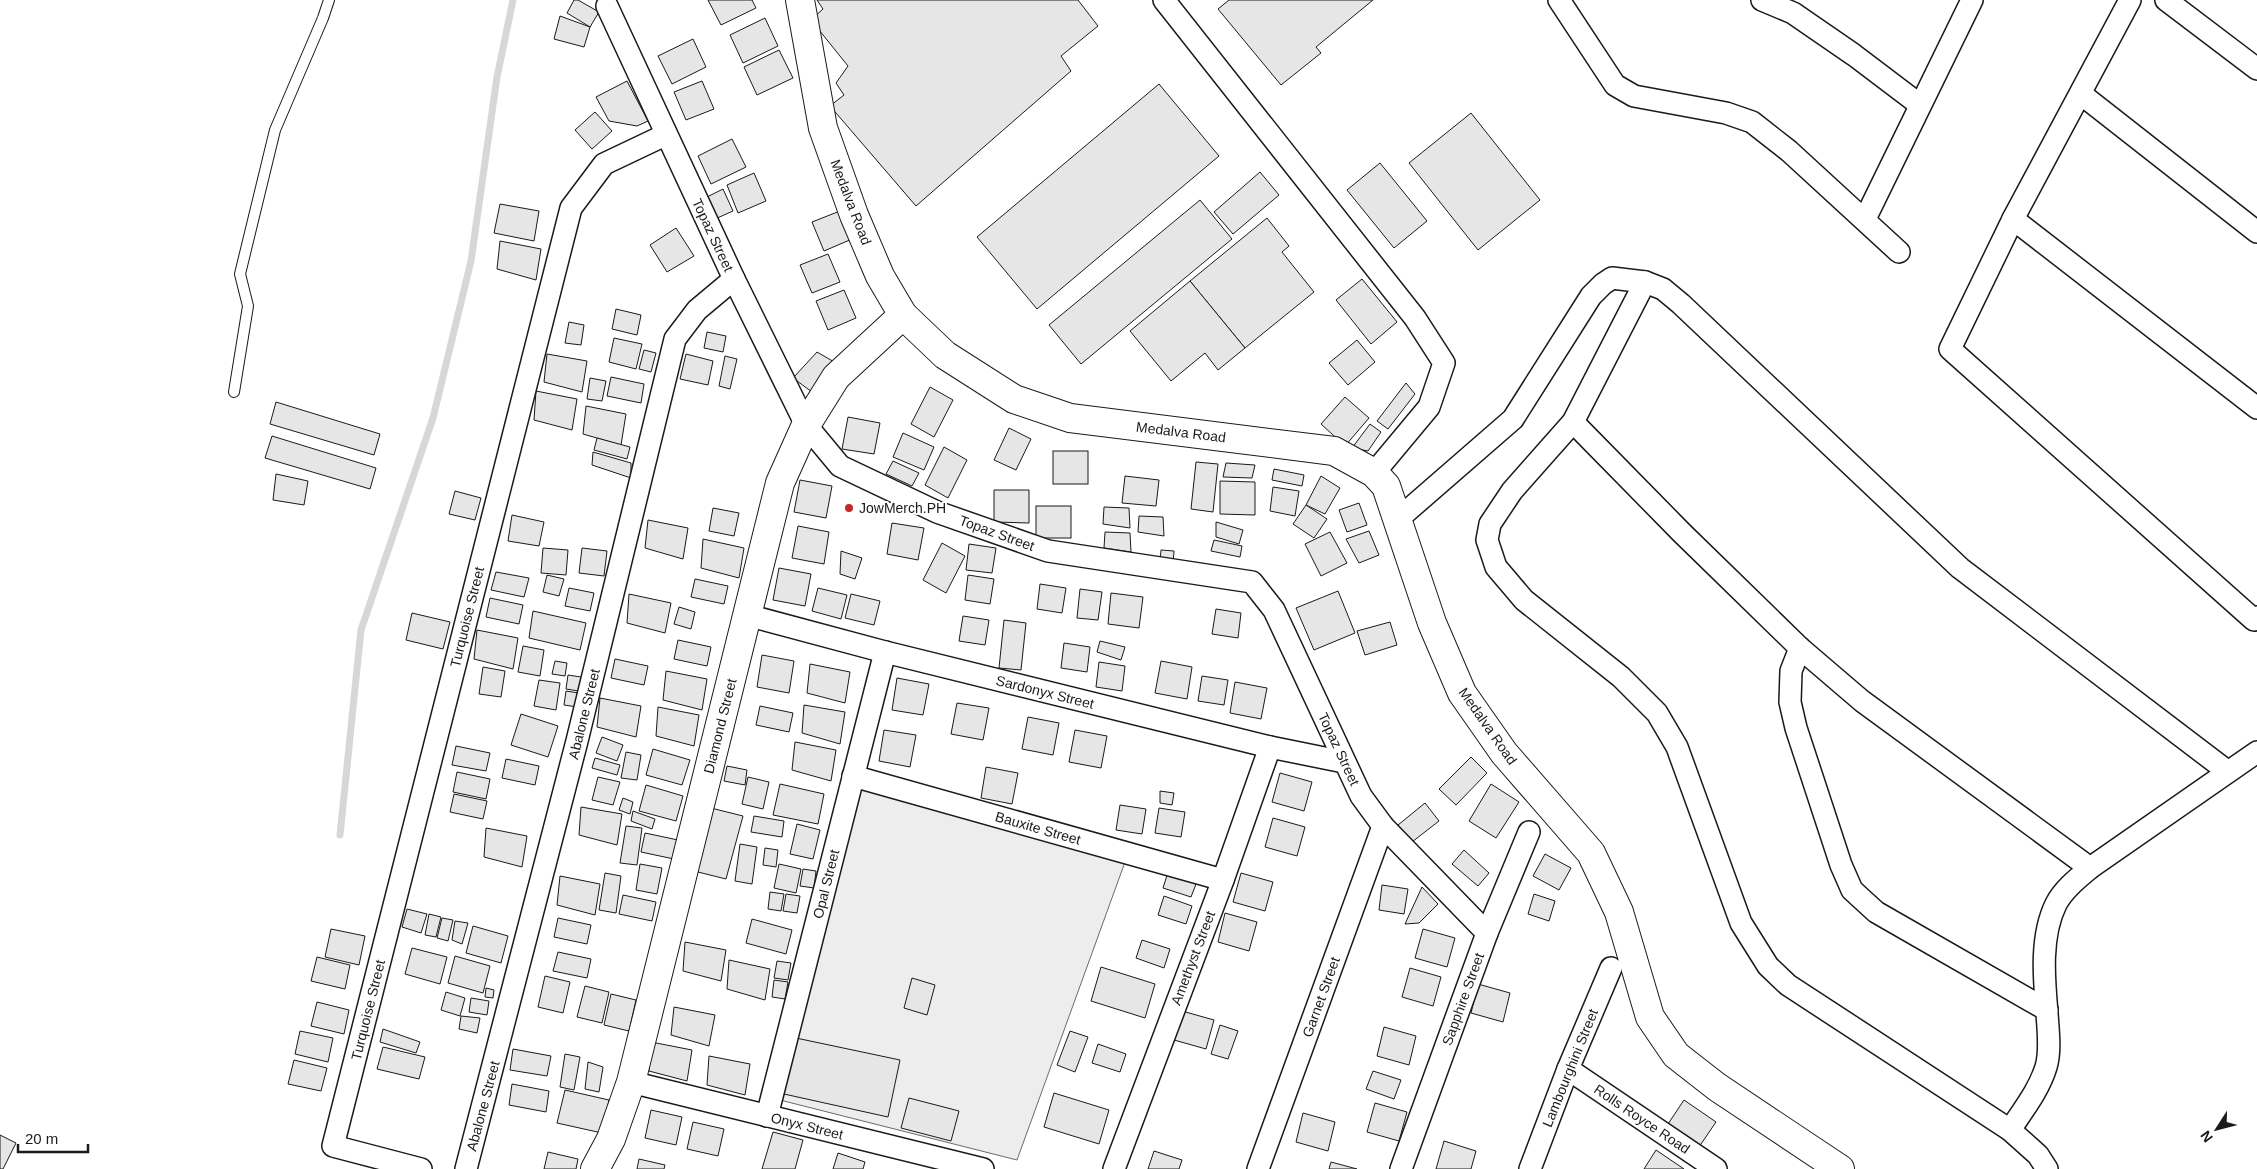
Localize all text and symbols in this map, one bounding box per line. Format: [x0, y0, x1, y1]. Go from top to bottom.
street label: Medalva Road [827, 157, 875, 247]
street label: Topaz Street [689, 196, 737, 274]
street label: Medalva Road [1135, 419, 1227, 445]
place label: JowMerch.PH [859, 500, 946, 516]
marker: JowMerch.PH [843, 502, 855, 514]
street label: Topaz Street [957, 512, 1037, 554]
street label: Turquoise Street [447, 565, 487, 669]
street label: Abalone Street [565, 667, 603, 761]
street label: Sardonyx Street [994, 672, 1096, 712]
street label: Diamond Street [700, 677, 740, 775]
street label: Medalva Road [1456, 684, 1520, 768]
street label: Topaz Street [1315, 710, 1363, 788]
street label: Bauxite Street [994, 808, 1083, 848]
street label: Opal Street [810, 848, 842, 920]
street label: Amethyst Street [1168, 909, 1218, 1007]
street label: Sapphire Street [1439, 950, 1487, 1047]
street label: Garnet Street [1299, 955, 1343, 1039]
street label: Turquoise Street [348, 958, 388, 1062]
street label: Lambourghini Street [1539, 1006, 1601, 1129]
street label: Abalone Street [463, 1059, 503, 1153]
street label: Rolls Royce Road [1591, 1081, 1693, 1157]
north arrow [2192, 1104, 2242, 1154]
street label: Onyx Street [769, 1109, 845, 1143]
scale bar [18, 1122, 88, 1154]
text: N [2197, 1128, 2216, 1145]
text: 20 m [25, 1130, 58, 1147]

